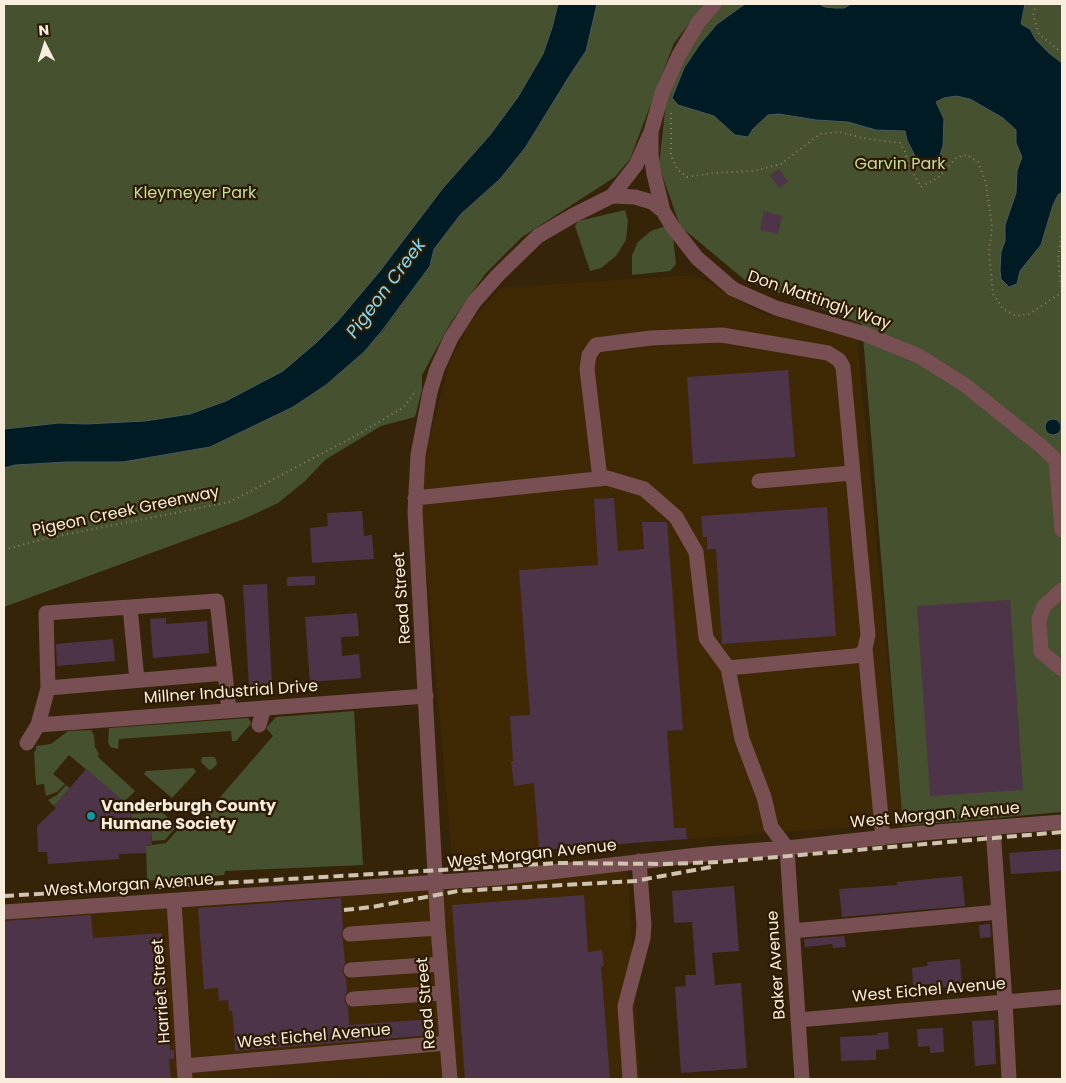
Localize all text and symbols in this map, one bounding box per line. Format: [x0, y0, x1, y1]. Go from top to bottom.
north arrow [20, 20, 70, 70]
text: N [38, 20, 50, 40]
park label: Garvin Park [855, 155, 945, 175]
park label: Kleymeyer Park [134, 184, 256, 204]
water label: Pigeon Creek [343, 235, 431, 343]
street label: Don Mattingly Way [745, 268, 893, 334]
street label: Pigeon Creek Greenway [31, 483, 221, 541]
street label: Read Street [390, 551, 416, 645]
street label: Millner Industrial Drive [143, 677, 319, 709]
place label: Vanderburgh County Humane Society [101, 797, 276, 835]
street label: West Morgan Avenue [849, 799, 1021, 833]
marker: Vanderburgh County Humane Society [85, 810, 97, 822]
street label: West Morgan Avenue [446, 837, 618, 873]
street label: West Morgan Avenue [43, 870, 215, 902]
street label: Baker Avenue [764, 910, 790, 1020]
street label: Harriet Street [149, 938, 175, 1044]
street label: Read Street [413, 956, 441, 1050]
street label: West Eichel Avenue [851, 975, 1007, 1007]
street label: West Eichel Avenue [236, 1021, 392, 1053]

